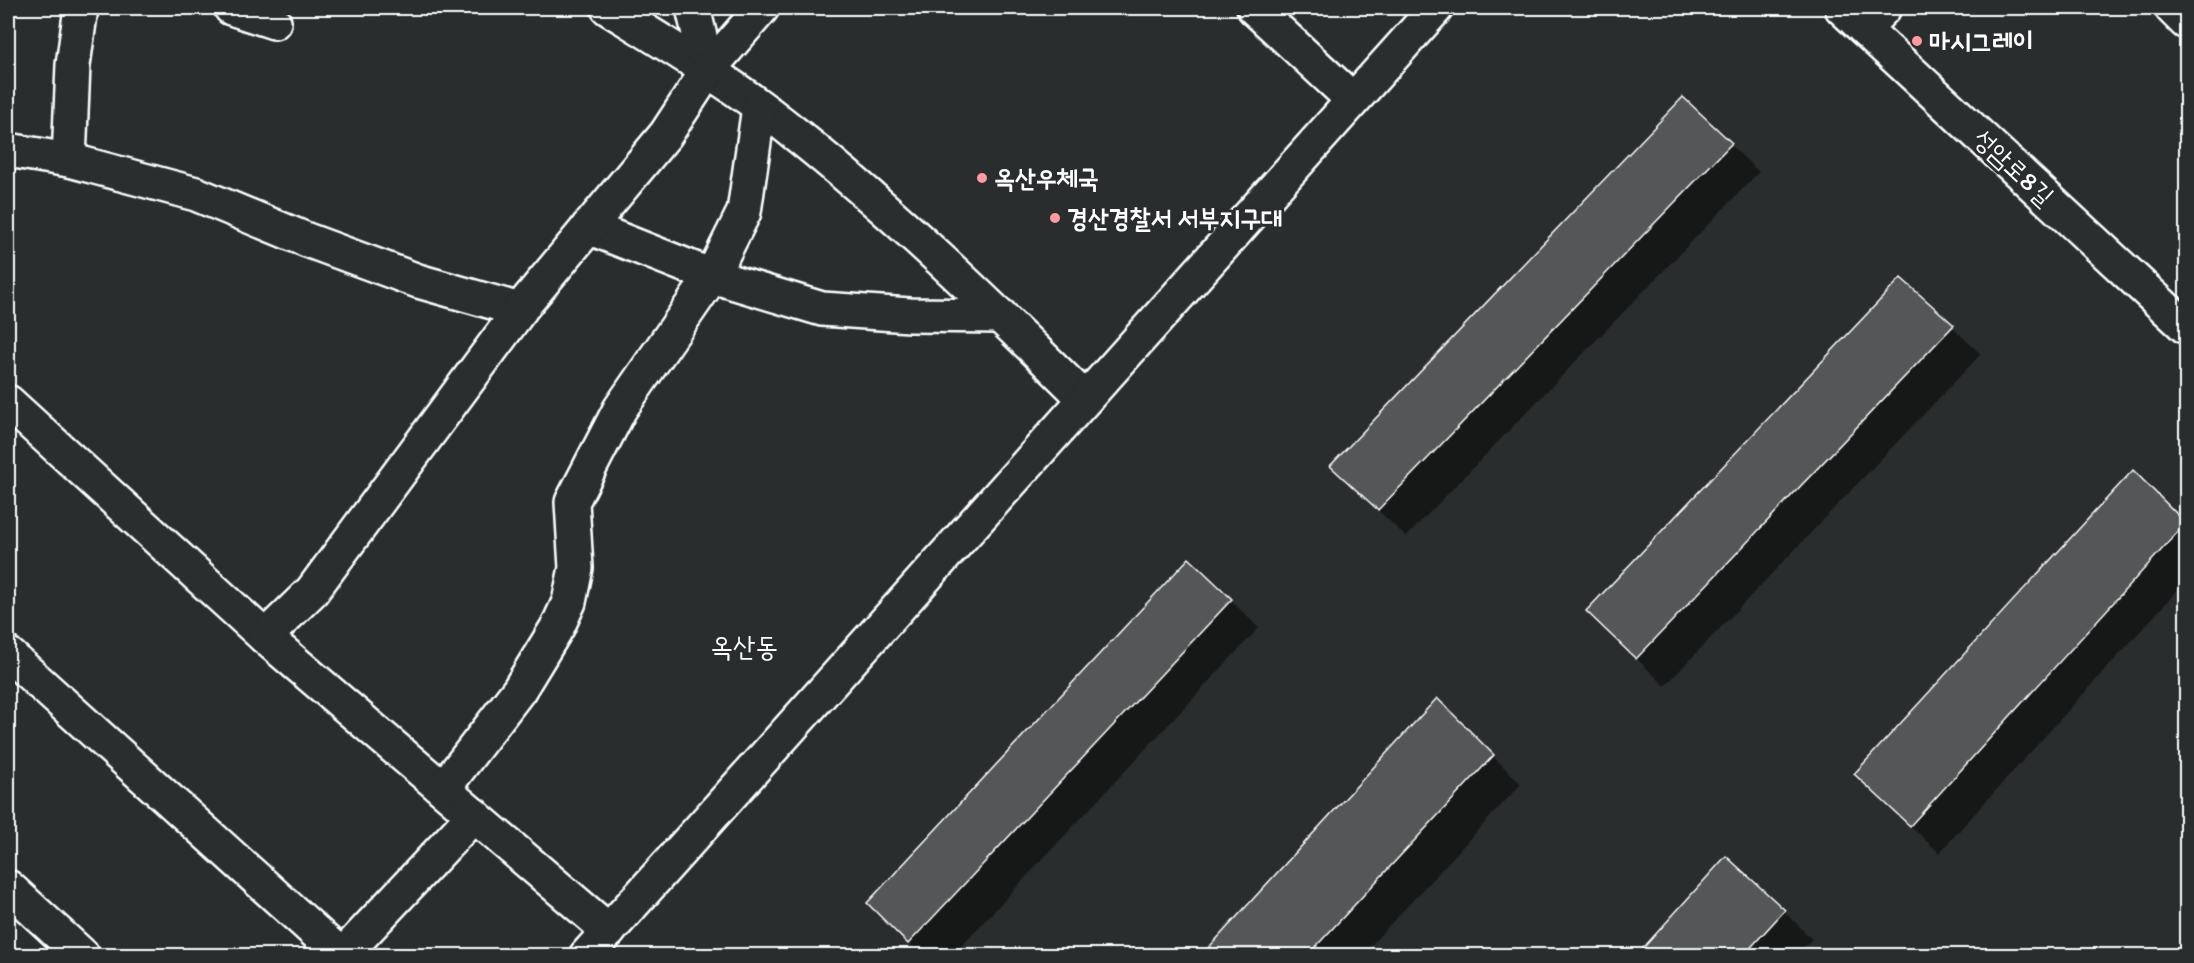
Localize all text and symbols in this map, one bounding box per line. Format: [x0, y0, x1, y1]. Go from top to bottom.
place label: 마시그레이 [1929, 25, 2034, 57]
marker: 마시그레이 [1910, 34, 1924, 48]
street label: 성암로8길 [1967, 122, 2061, 212]
place label: 옥산우체국 [994, 162, 1099, 194]
marker: 옥산우체국 [975, 171, 989, 185]
place label: 경산경찰서 서부지구대 [1067, 202, 1282, 234]
marker: 경산경찰서 서부지구대 [1048, 211, 1062, 225]
district label: 옥산동 [710, 629, 778, 663]

